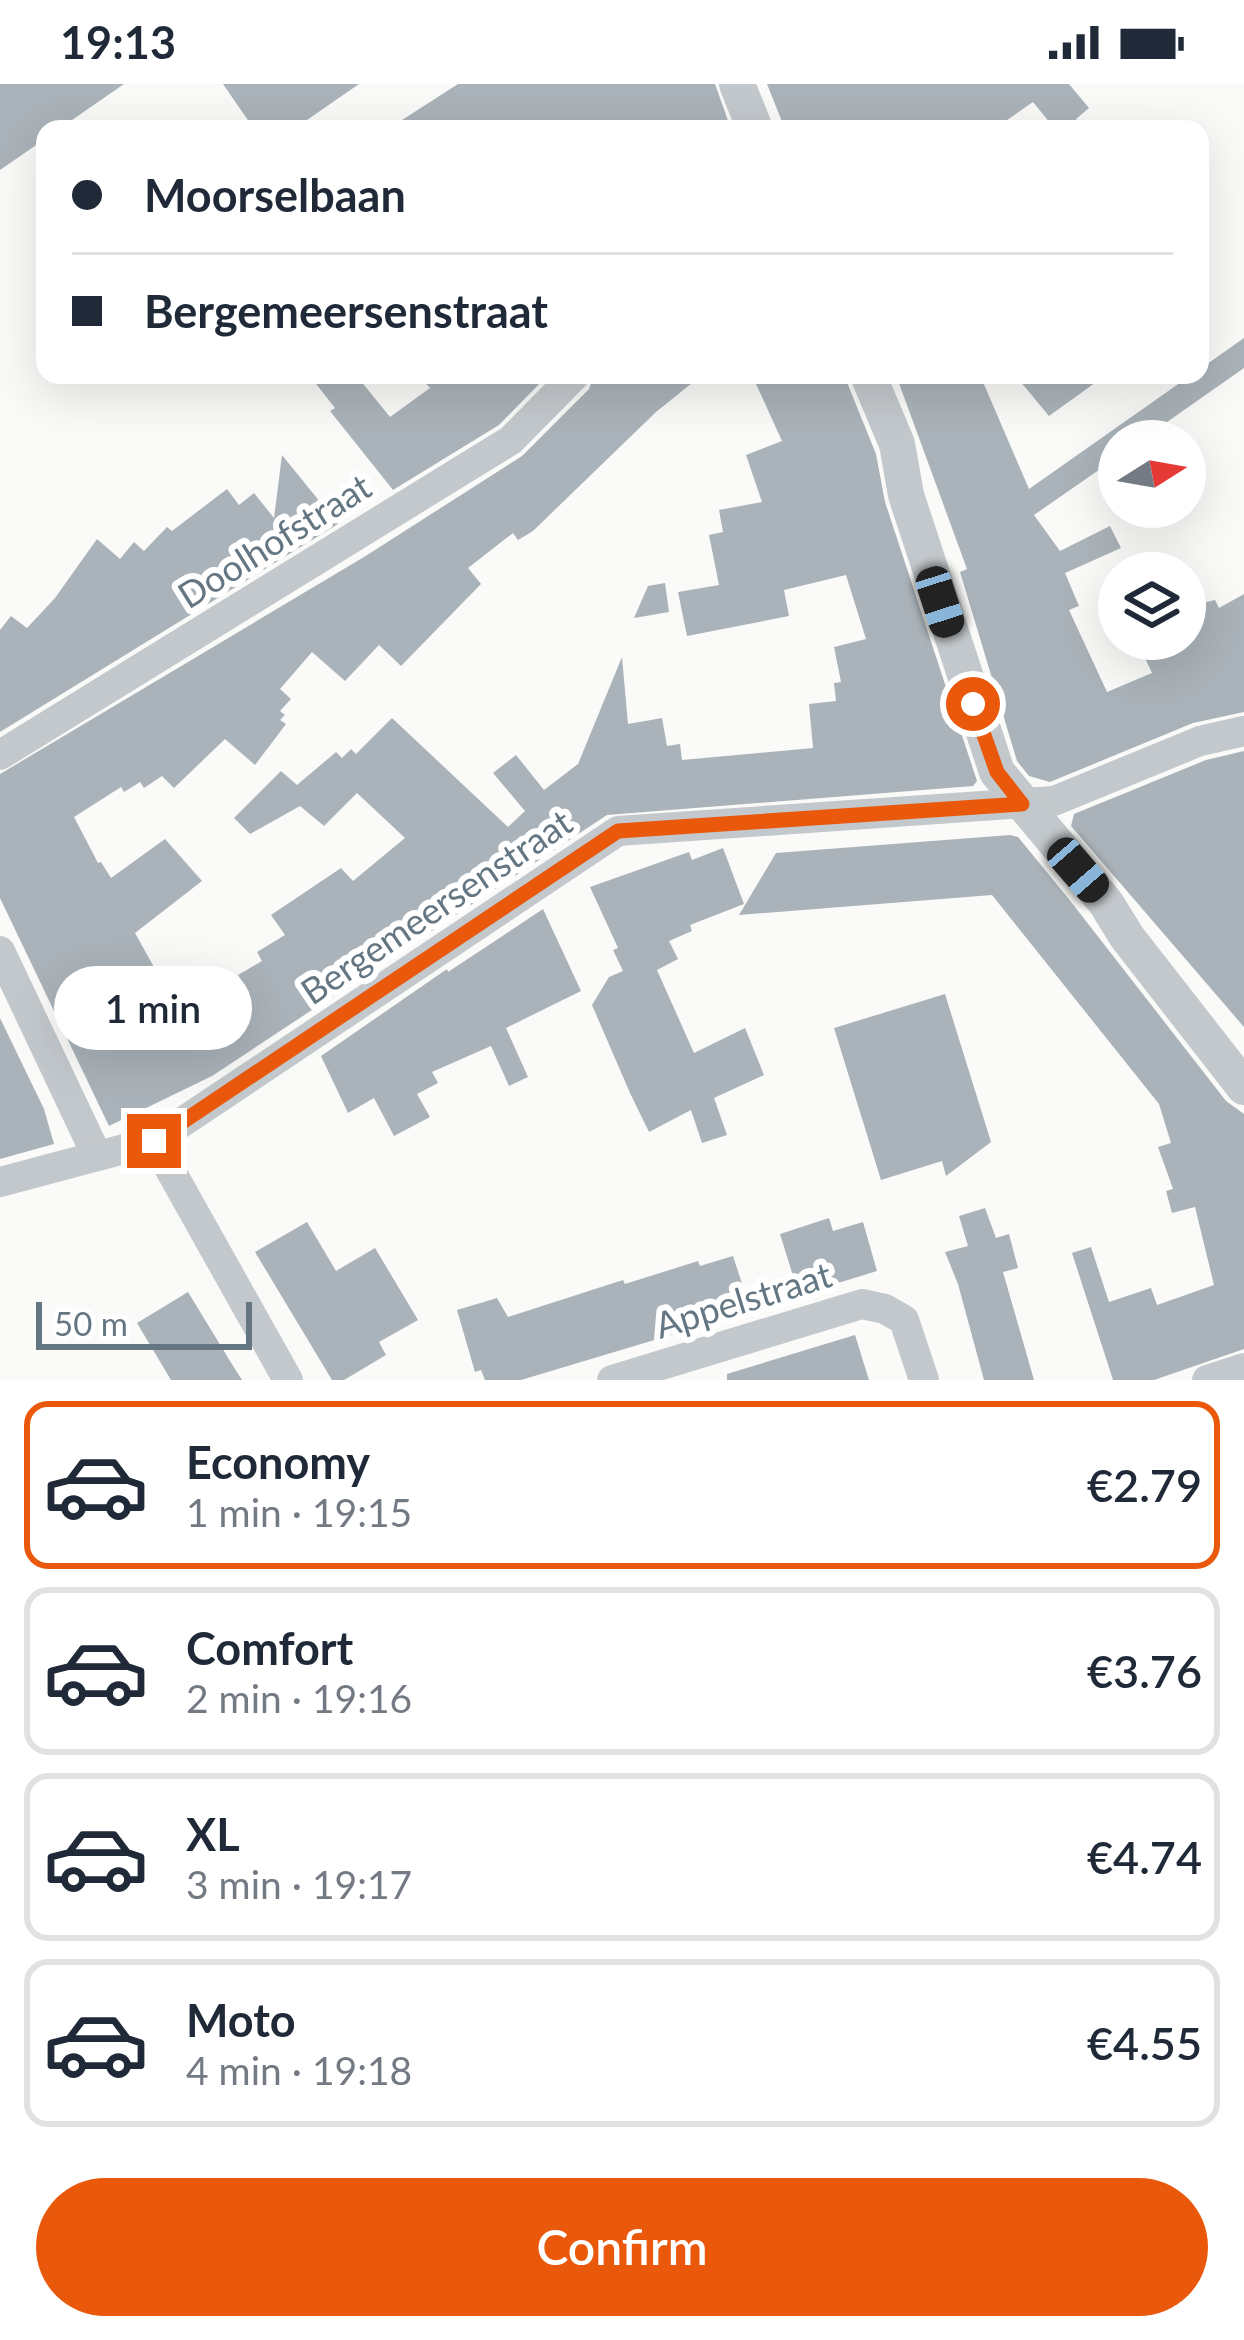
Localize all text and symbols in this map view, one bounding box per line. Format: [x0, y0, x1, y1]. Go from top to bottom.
text: 19:13 [60, 15, 176, 69]
text: Moorselbaan [144, 168, 406, 222]
text: Bergemeersenstraat [144, 284, 548, 338]
north arrow [1098, 420, 1206, 528]
map controls [1098, 420, 1206, 660]
street label: Doolhofstraat [170, 463, 379, 617]
button: layers [1098, 552, 1206, 660]
car [912, 562, 968, 642]
route start [946, 677, 1000, 731]
street label: Bergemeersenstraat [292, 799, 580, 1013]
car [1041, 831, 1115, 909]
callout: 1 min [55, 967, 253, 1051]
text: 1 min [105, 985, 201, 1031]
route end [127, 1114, 181, 1168]
street label: Appelstraat [650, 1251, 837, 1347]
scale bar [36, 1296, 252, 1349]
text: 50 m [54, 1303, 128, 1343]
icon: car [42, 1431, 150, 1539]
text: Economy [186, 1435, 370, 1489]
text: €2.79 [1087, 1458, 1202, 1512]
text: 1 min · 19:15 [186, 1489, 412, 1535]
icon: car [42, 1617, 150, 1725]
text: Comfort [186, 1621, 353, 1675]
text: €3.76 [1087, 1644, 1202, 1698]
text: 2 min · 19:16 [186, 1675, 412, 1721]
icon: car [42, 1803, 150, 1911]
text: XL [186, 1807, 240, 1861]
text: €4.74 [1087, 1830, 1202, 1884]
text: 3 min · 19:17 [186, 1861, 412, 1907]
icon: car [42, 1989, 150, 2097]
text: Moto [186, 1993, 296, 2047]
text: €4.55 [1087, 2016, 1202, 2070]
text: 4 min · 19:18 [186, 2047, 412, 2093]
button: Confirm [36, 2178, 1208, 2316]

